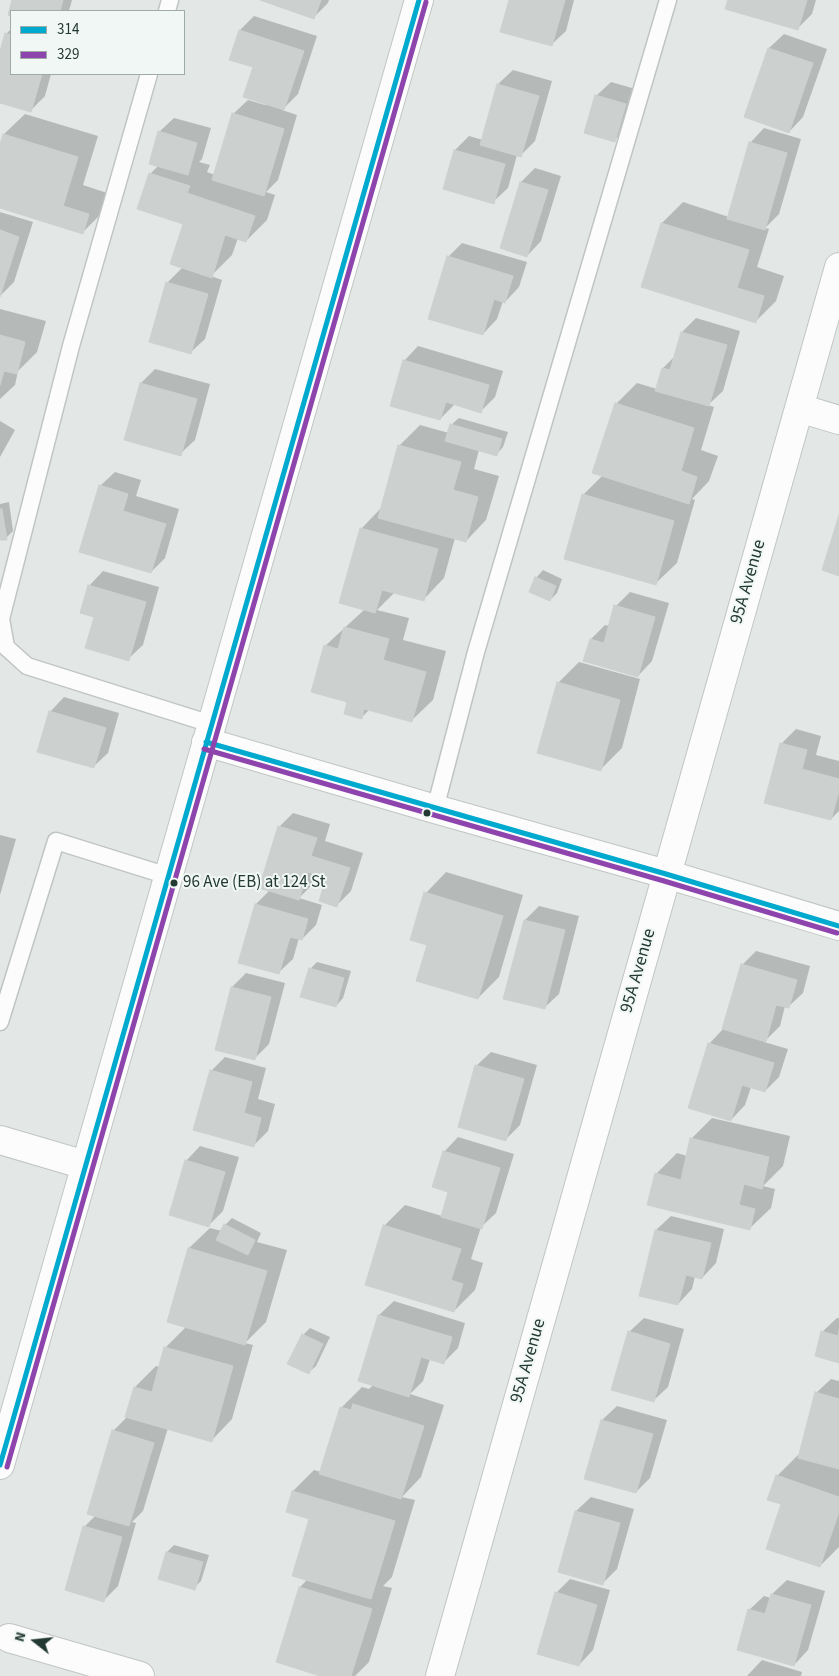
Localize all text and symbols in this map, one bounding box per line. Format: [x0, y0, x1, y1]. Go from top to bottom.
legend [10, 10, 185, 75]
text: 314 [57, 19, 79, 40]
text: 329 [57, 44, 79, 65]
street label: 95A Avenue [727, 537, 771, 627]
unlabelled marker [422, 808, 432, 818]
place label: 96 Ave (EB) at 124 St [183, 873, 325, 893]
marker: 96 Ave (EB) at 124 St [169, 878, 179, 888]
street label: 95A Avenue [617, 926, 661, 1016]
street label: 95A Avenue [507, 1316, 551, 1406]
north arrow [10, 1616, 60, 1666]
text: N [10, 1630, 31, 1644]

